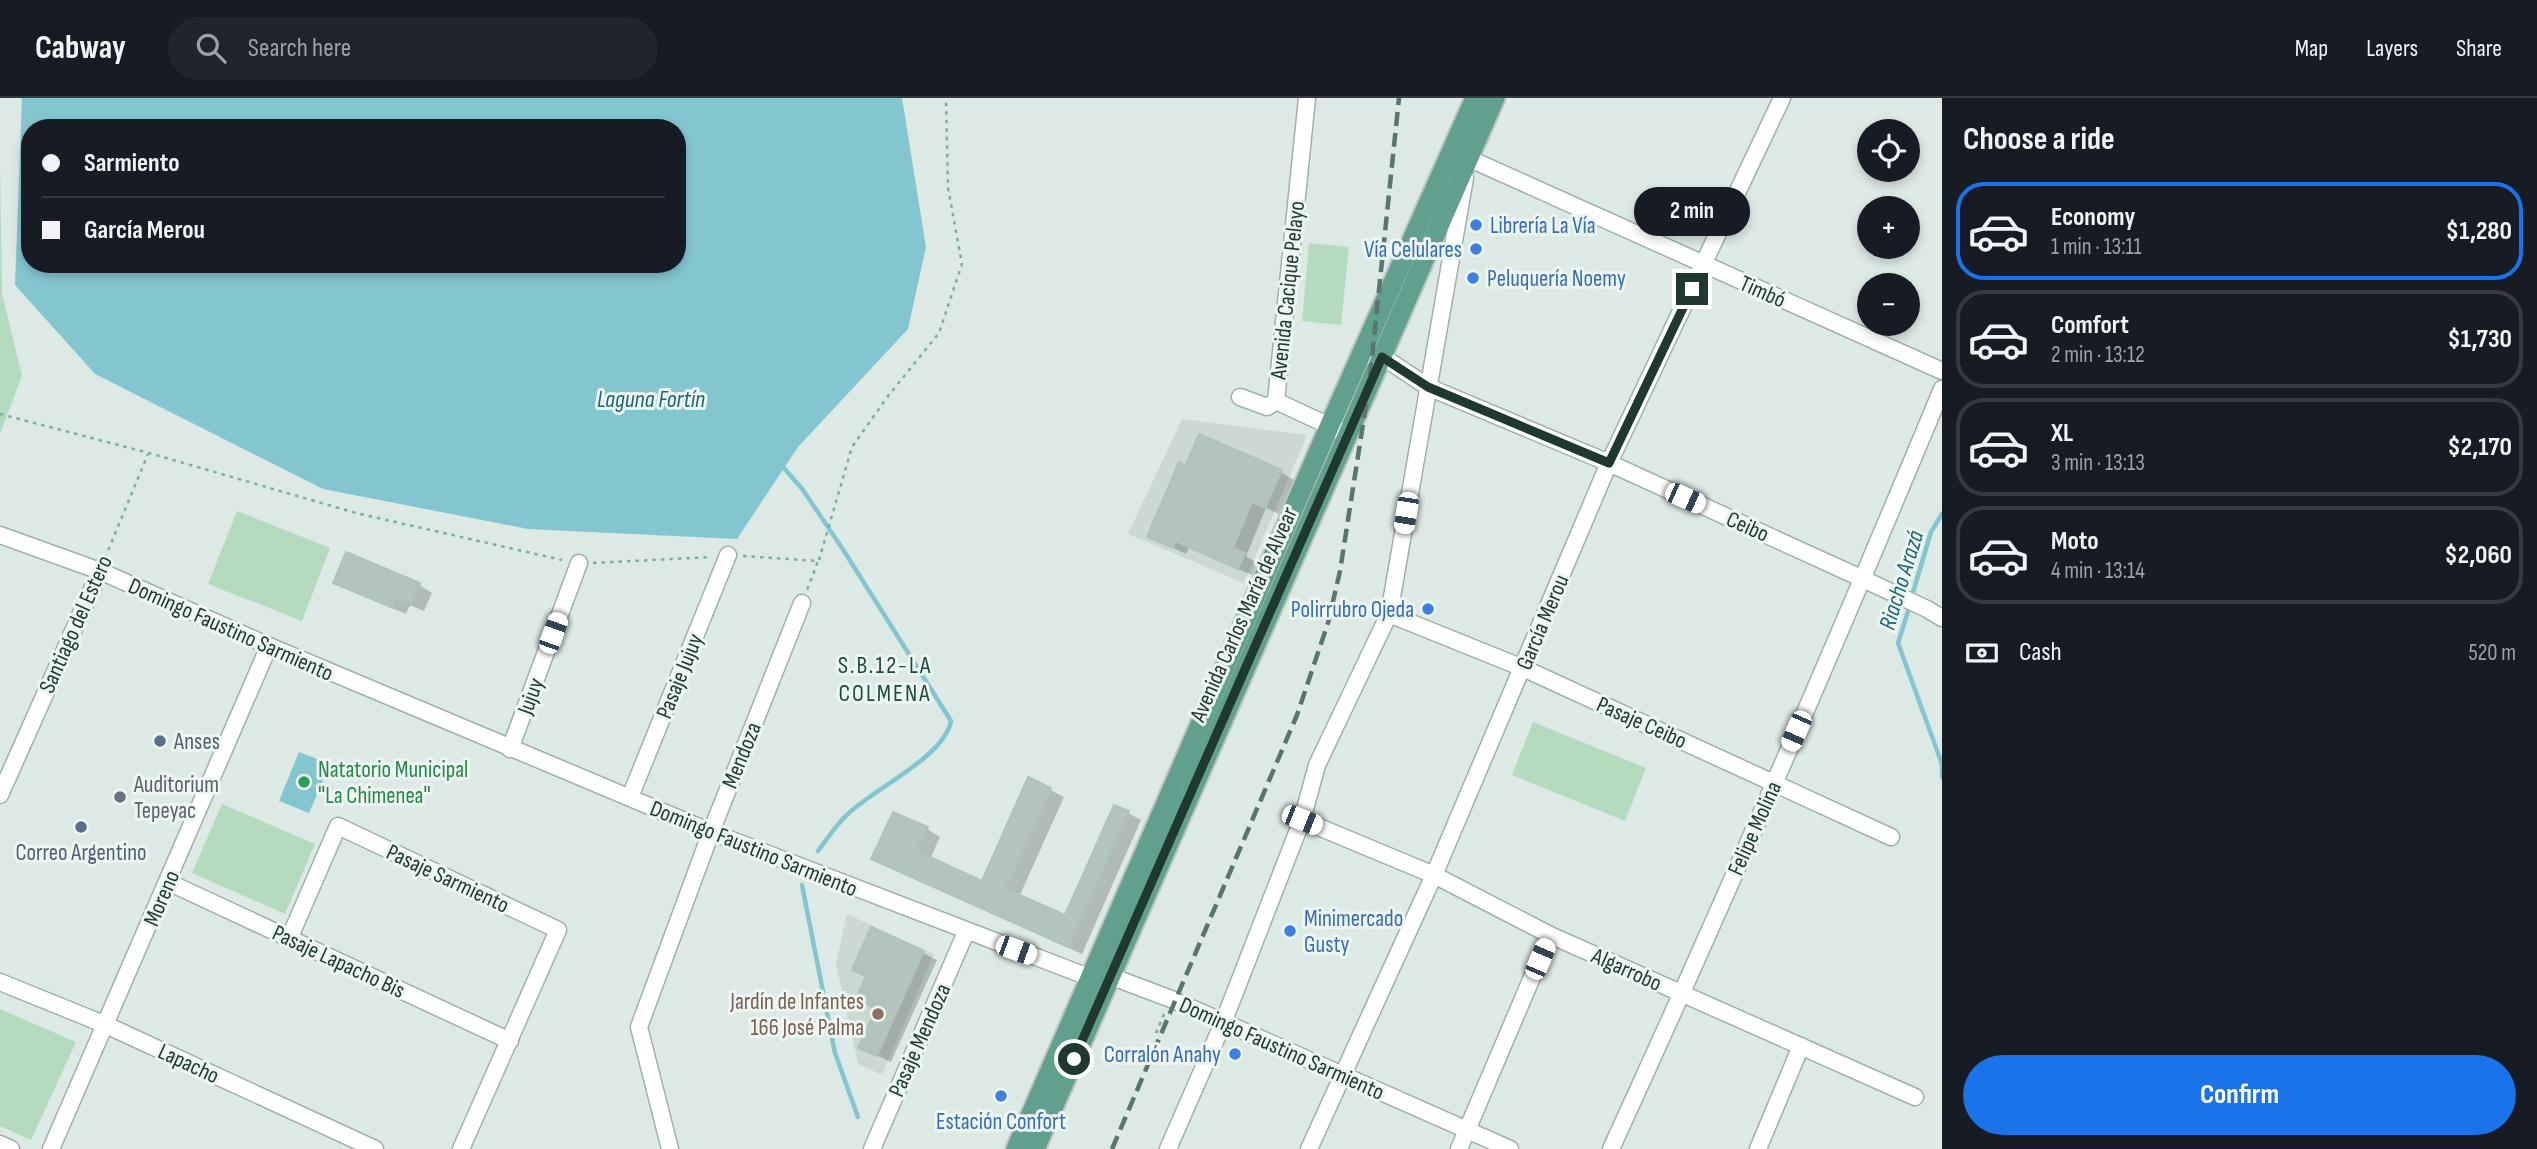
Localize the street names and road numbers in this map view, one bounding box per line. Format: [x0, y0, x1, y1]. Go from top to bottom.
street label: Avenida Cacique Pelayo [1265, 200, 1311, 382]
street label: Timbó [1735, 269, 1790, 314]
street label: Avenida Carlos María de Alvear [1184, 502, 1304, 727]
street label: Ceibo [1722, 505, 1773, 549]
street label: Santiago del Estero [33, 551, 119, 697]
street label: García Merou [1510, 571, 1575, 674]
street label: Domingo Faustino Sarmiento [124, 572, 337, 688]
street label: Pasaje Jujuy [650, 630, 710, 723]
street label: Jujuy [511, 674, 550, 719]
street label: Pasaje Ceibo [1592, 691, 1691, 755]
street label: Mendoza [716, 718, 768, 793]
street label: Felipe Molina [1722, 777, 1788, 880]
street label: Domingo Faustino Sarmiento [646, 794, 861, 903]
street label: Pasaje Sarmiento [382, 838, 513, 920]
street label: Moreno [138, 866, 186, 931]
street label: Pasaje Lapacho Bis [268, 919, 409, 1005]
street label: Algarrobo [1586, 942, 1666, 998]
street label: Pasaje Mendoza [882, 979, 957, 1101]
street label: Domingo Faustino Sarmiento [1175, 991, 1388, 1107]
street label: Lapacho [154, 1038, 224, 1090]

